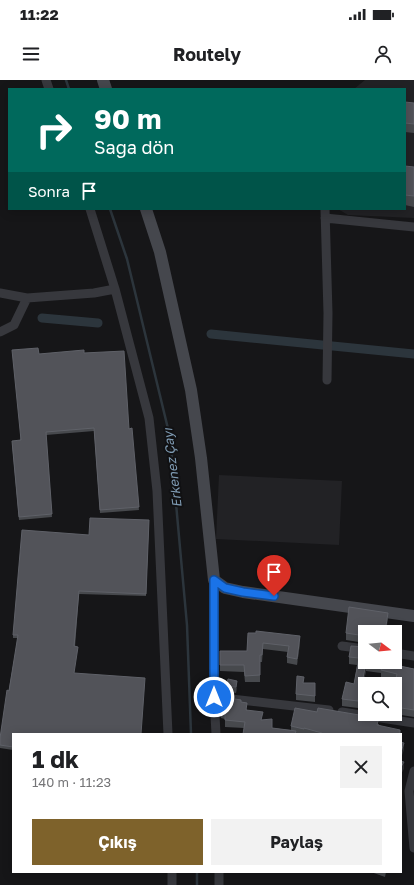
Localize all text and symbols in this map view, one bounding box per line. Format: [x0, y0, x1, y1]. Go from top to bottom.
text: 11:22 [20, 5, 59, 23]
icon: menu [20, 43, 42, 65]
text: Routely [173, 43, 241, 65]
icon: person [372, 43, 394, 65]
text: 90 m [94, 102, 161, 135]
icon: right [28, 104, 80, 156]
text: Sağa dön [94, 136, 174, 158]
icon: arrive [78, 180, 100, 202]
text: Sonra [28, 182, 70, 200]
water label: Erkenez Çayı [159, 426, 185, 509]
pin [257, 555, 291, 596]
icon: arrive [263, 561, 285, 583]
north arrow [358, 625, 402, 669]
map controls [358, 625, 402, 721]
position arrow [193, 676, 235, 718]
button: search [358, 677, 402, 721]
text: 1 dk [32, 744, 79, 773]
button: close [340, 746, 382, 788]
text: 140 m · 11:23 [32, 774, 111, 790]
button: Çıkış [32, 819, 203, 865]
button: Paylaş [211, 819, 382, 865]

